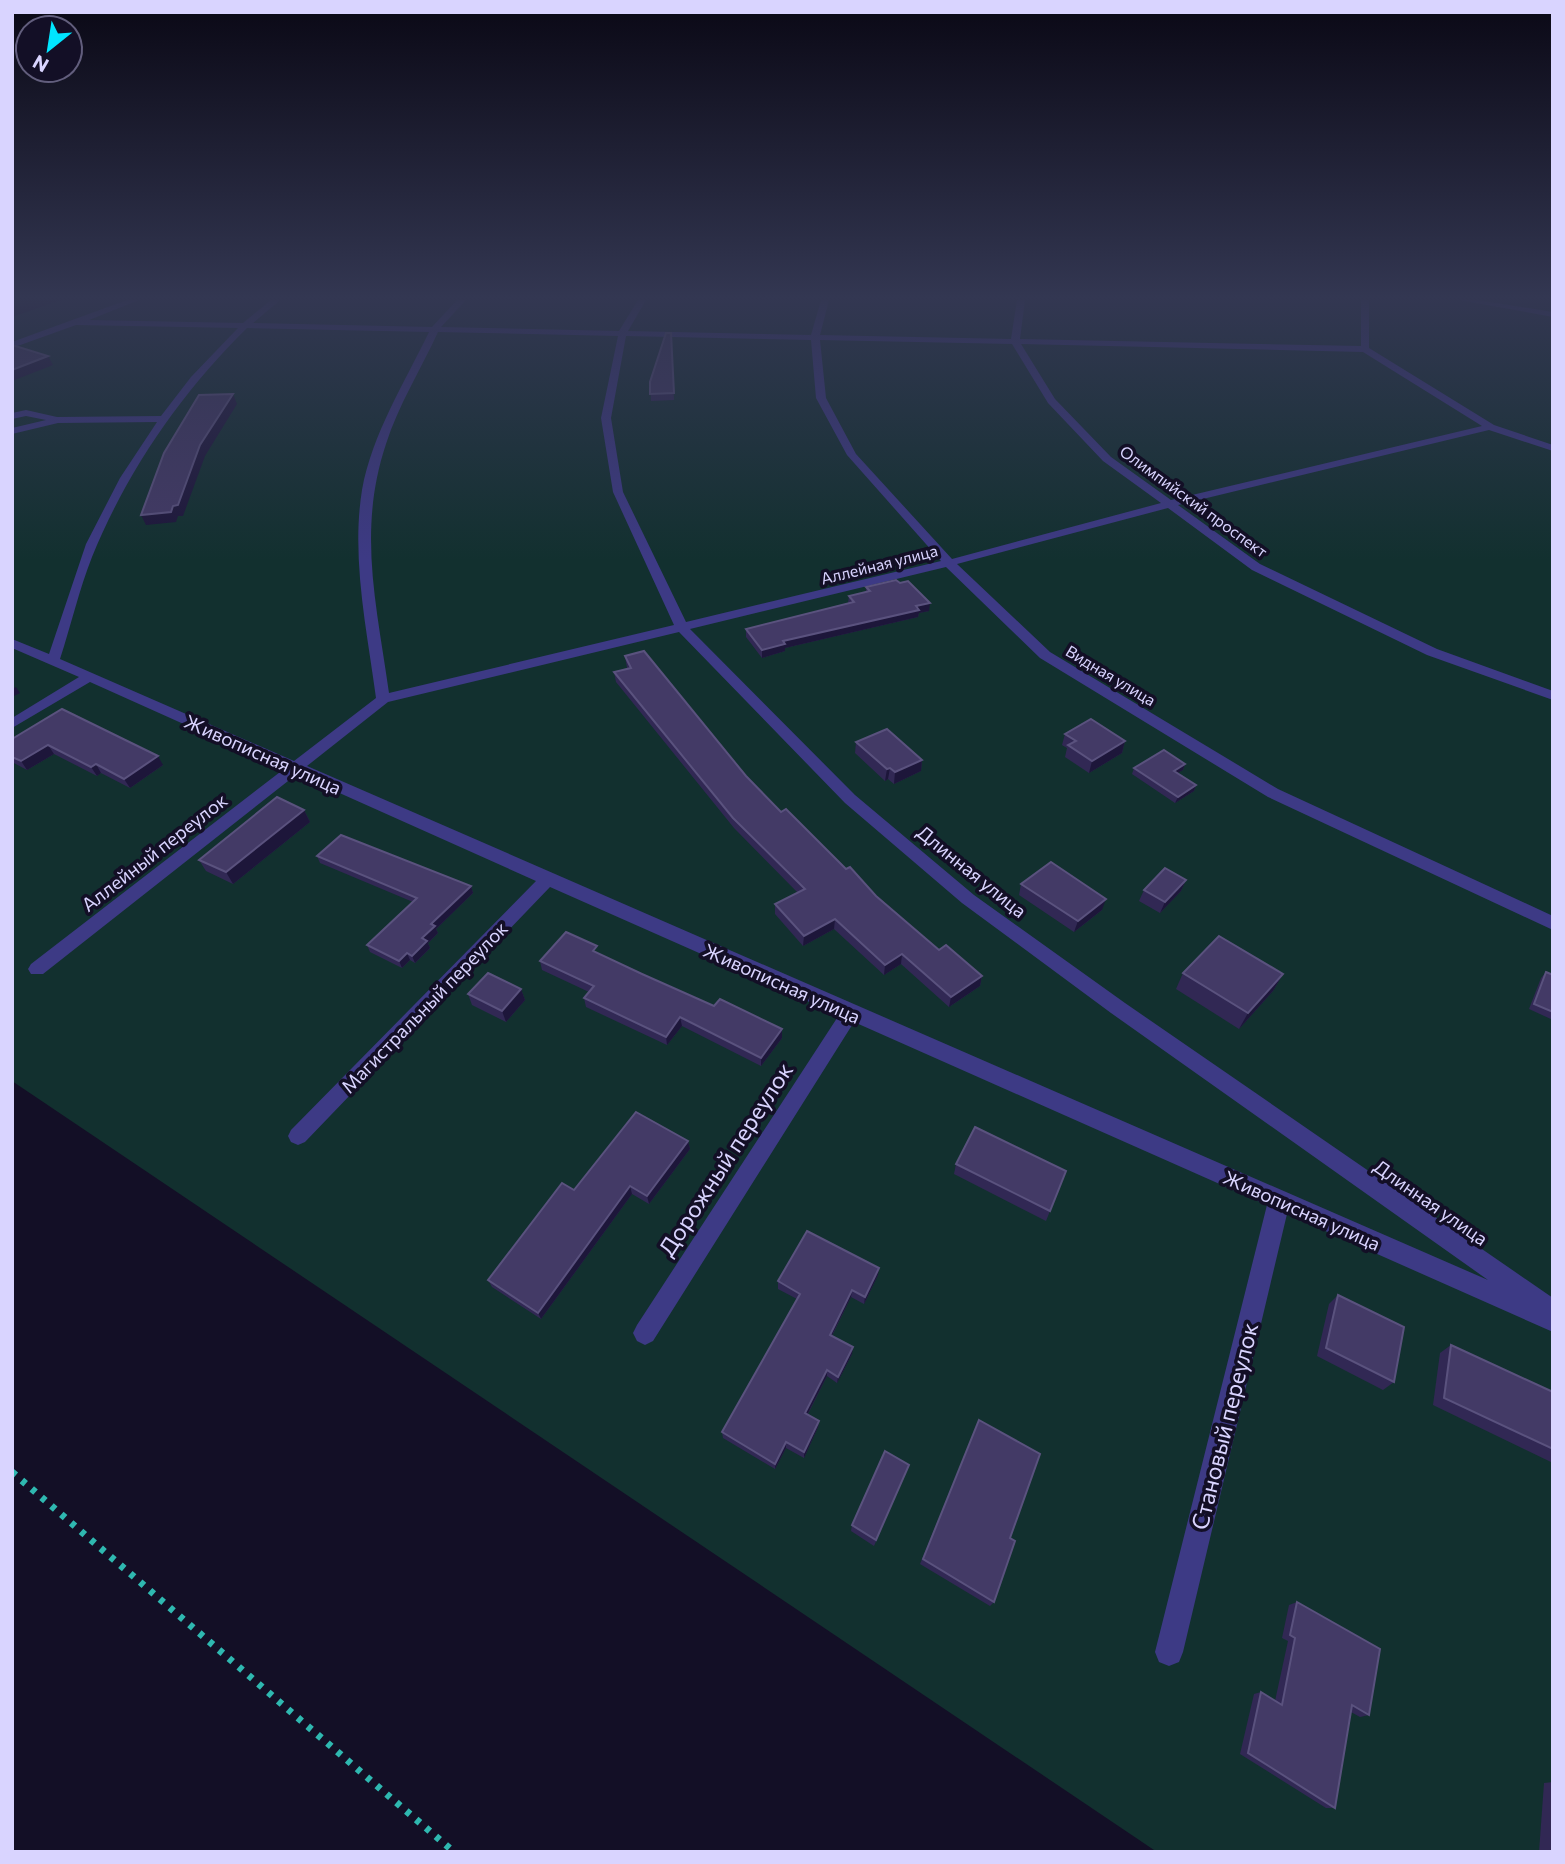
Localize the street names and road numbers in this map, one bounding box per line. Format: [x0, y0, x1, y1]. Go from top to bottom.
street label: Олимпийский проспект [1117, 441, 1272, 561]
street label: Аллейная улица [819, 540, 939, 588]
street label: Видная улица [1063, 641, 1159, 709]
street label: Живописная улица [181, 709, 345, 799]
street label: Аллейный переулок [77, 788, 231, 916]
street label: Длинная улица [913, 820, 1031, 922]
street label: Магистральный переулок [336, 916, 512, 1098]
street label: Живописная улица [700, 938, 864, 1028]
street label: Дорожный переулок [652, 1057, 798, 1261]
street label: Длинная улица [1370, 1154, 1492, 1250]
street label: Живописная улица [1220, 1165, 1384, 1255]
street label: Становый переулок [1185, 1320, 1263, 1532]

